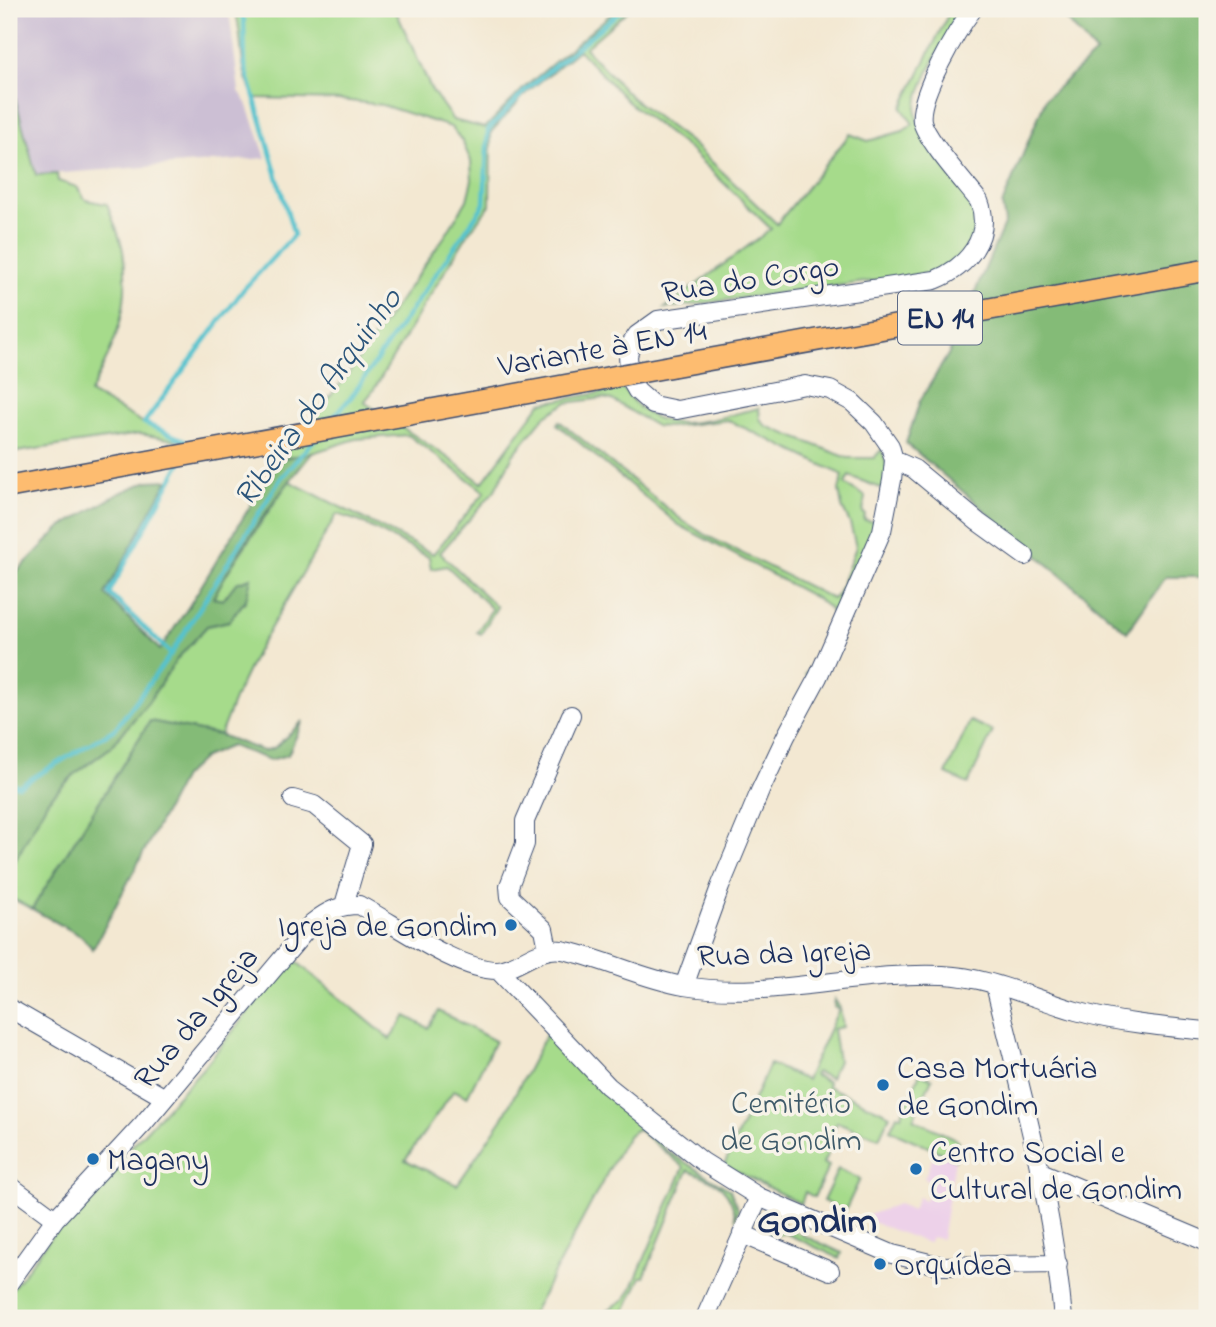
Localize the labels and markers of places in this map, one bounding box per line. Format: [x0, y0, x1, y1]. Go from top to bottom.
place label: Igreja de Gondim [278, 905, 497, 952]
marker: Igreja de Gondim [503, 917, 519, 933]
place label: Casa Mortuária de Gondim [897, 1047, 1098, 1131]
marker: Casa Mortuária de Gondim [875, 1077, 891, 1093]
place label: Centro Social e Cultural de Gondim [930, 1131, 1182, 1215]
place label: Magany [107, 1139, 209, 1186]
marker: Magany [85, 1151, 101, 1167]
marker: Centro Social e Cultural de Gondim [908, 1161, 924, 1177]
place label: Orquídea [894, 1244, 1012, 1291]
marker: Orquídea [872, 1256, 888, 1272]

